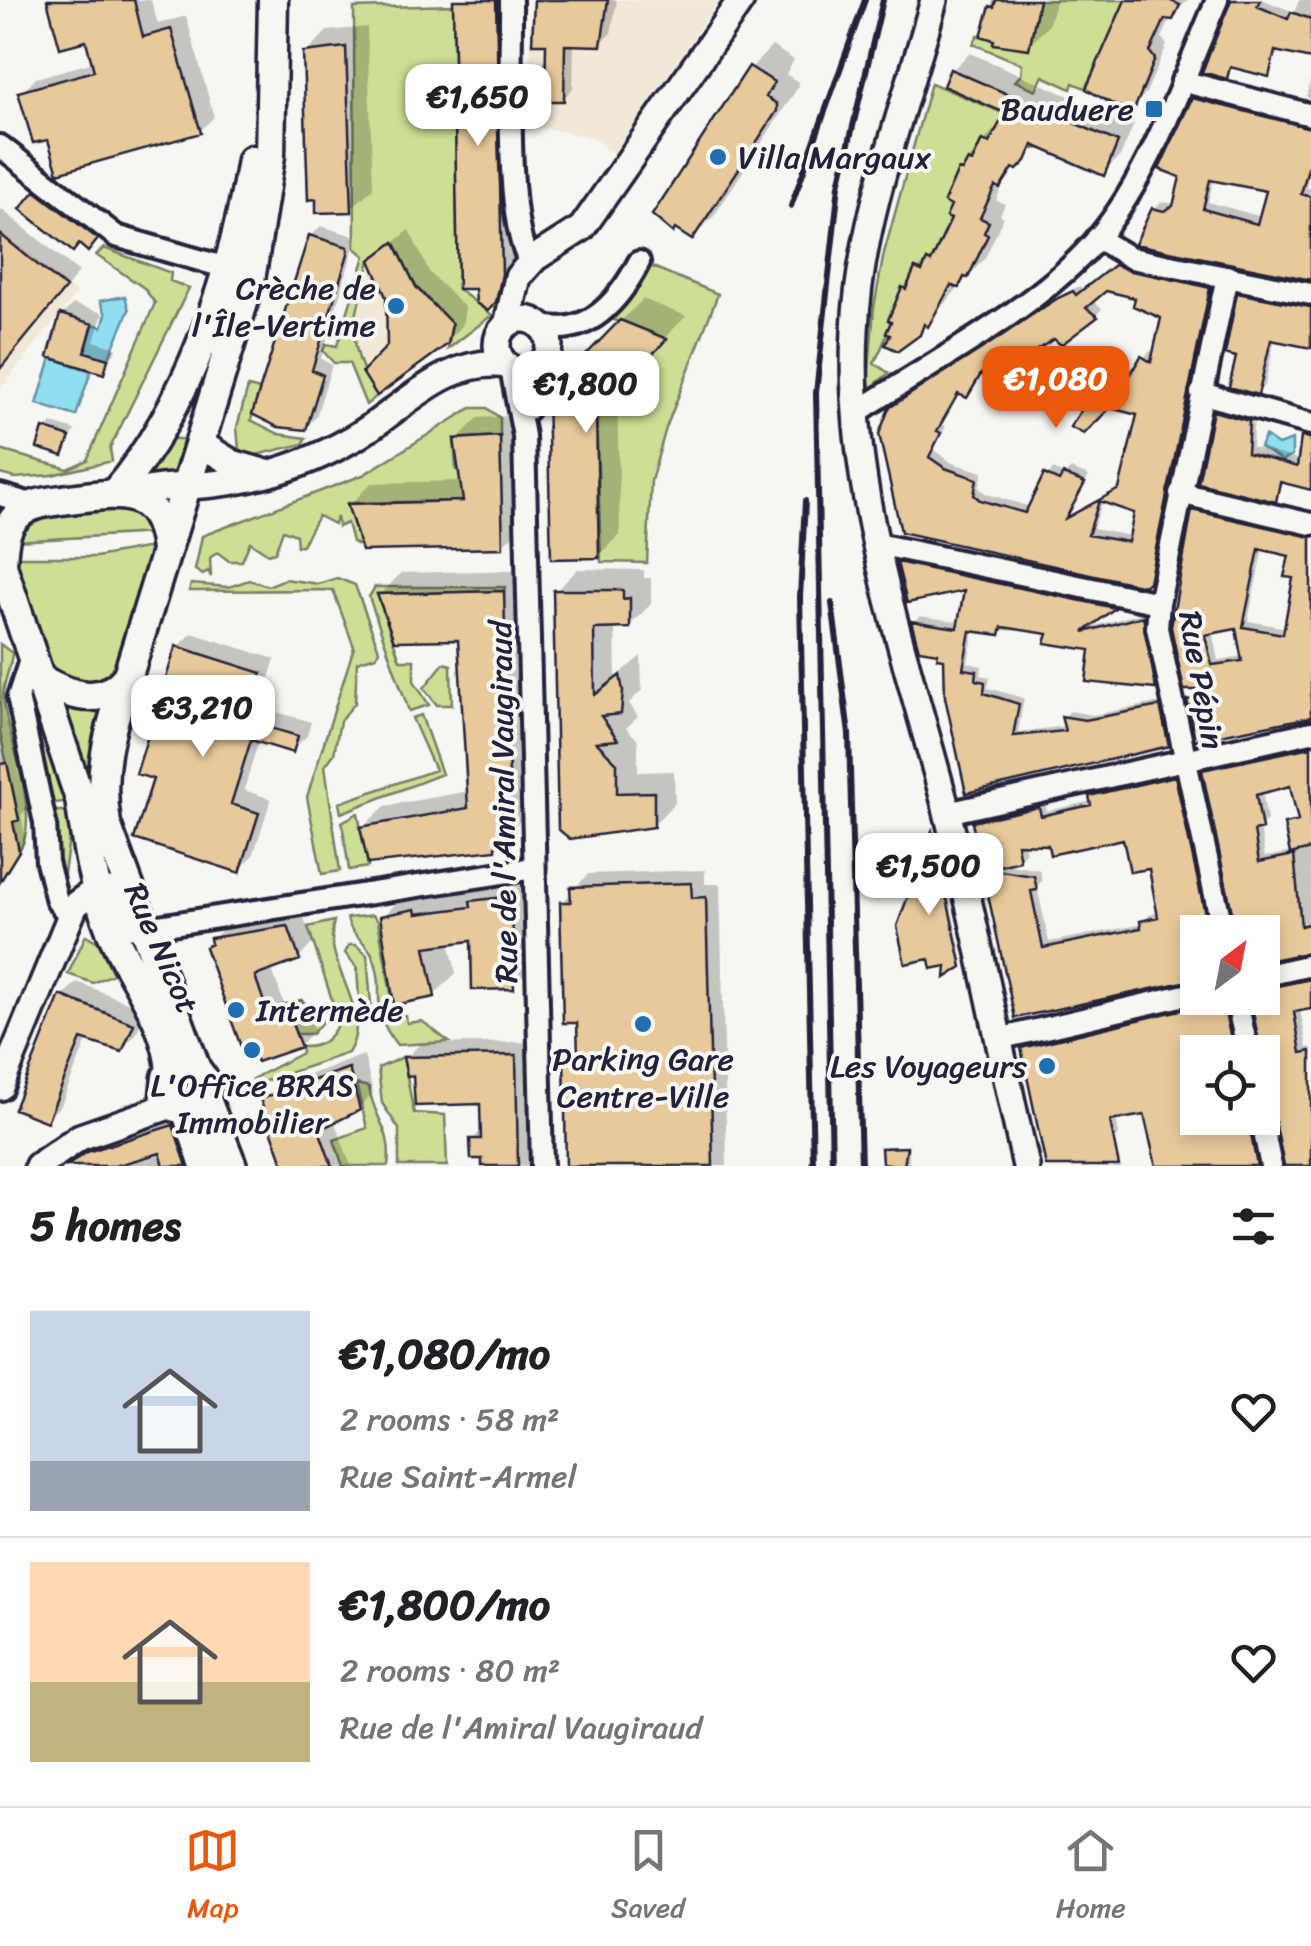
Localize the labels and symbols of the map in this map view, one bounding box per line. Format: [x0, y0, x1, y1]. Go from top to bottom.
pin: €1,650 [397, 64, 559, 149]
place label: Bauduere [1001, 81, 1134, 138]
marker: Bauduere [1143, 98, 1165, 120]
place label: Villa Margaux [738, 129, 931, 186]
marker: Villa Margaux [707, 146, 729, 168]
place label: Crèche de l'Île-Vertime [192, 260, 376, 354]
marker: Crèche de l'Île-Vertime [385, 295, 407, 317]
pin: €1,080 [975, 346, 1137, 431]
pin: €1,800 [505, 351, 667, 436]
street label: Rue Pépin [1161, 606, 1242, 754]
street label: Rue de l'Amiral Vaugiraud [472, 618, 535, 984]
pin: €3,210 [122, 675, 284, 760]
pin: €1,500 [848, 833, 1010, 918]
street label: Rue Nicot [107, 873, 216, 1023]
north arrow [1180, 915, 1280, 1015]
place label: Intermède [255, 982, 404, 1039]
marker: Intermède [225, 999, 247, 1021]
marker: Parking Gare Centre-Ville [632, 1013, 654, 1035]
place label: Parking Gare Centre-Ville [552, 1031, 734, 1125]
place label: Les Voyageurs [830, 1038, 1027, 1095]
marker: L'Office BRAS Immobilier [241, 1039, 263, 1061]
marker: Les Voyageurs [1036, 1055, 1058, 1077]
place label: L'Office BRAS Immobilier [150, 1057, 354, 1151]

